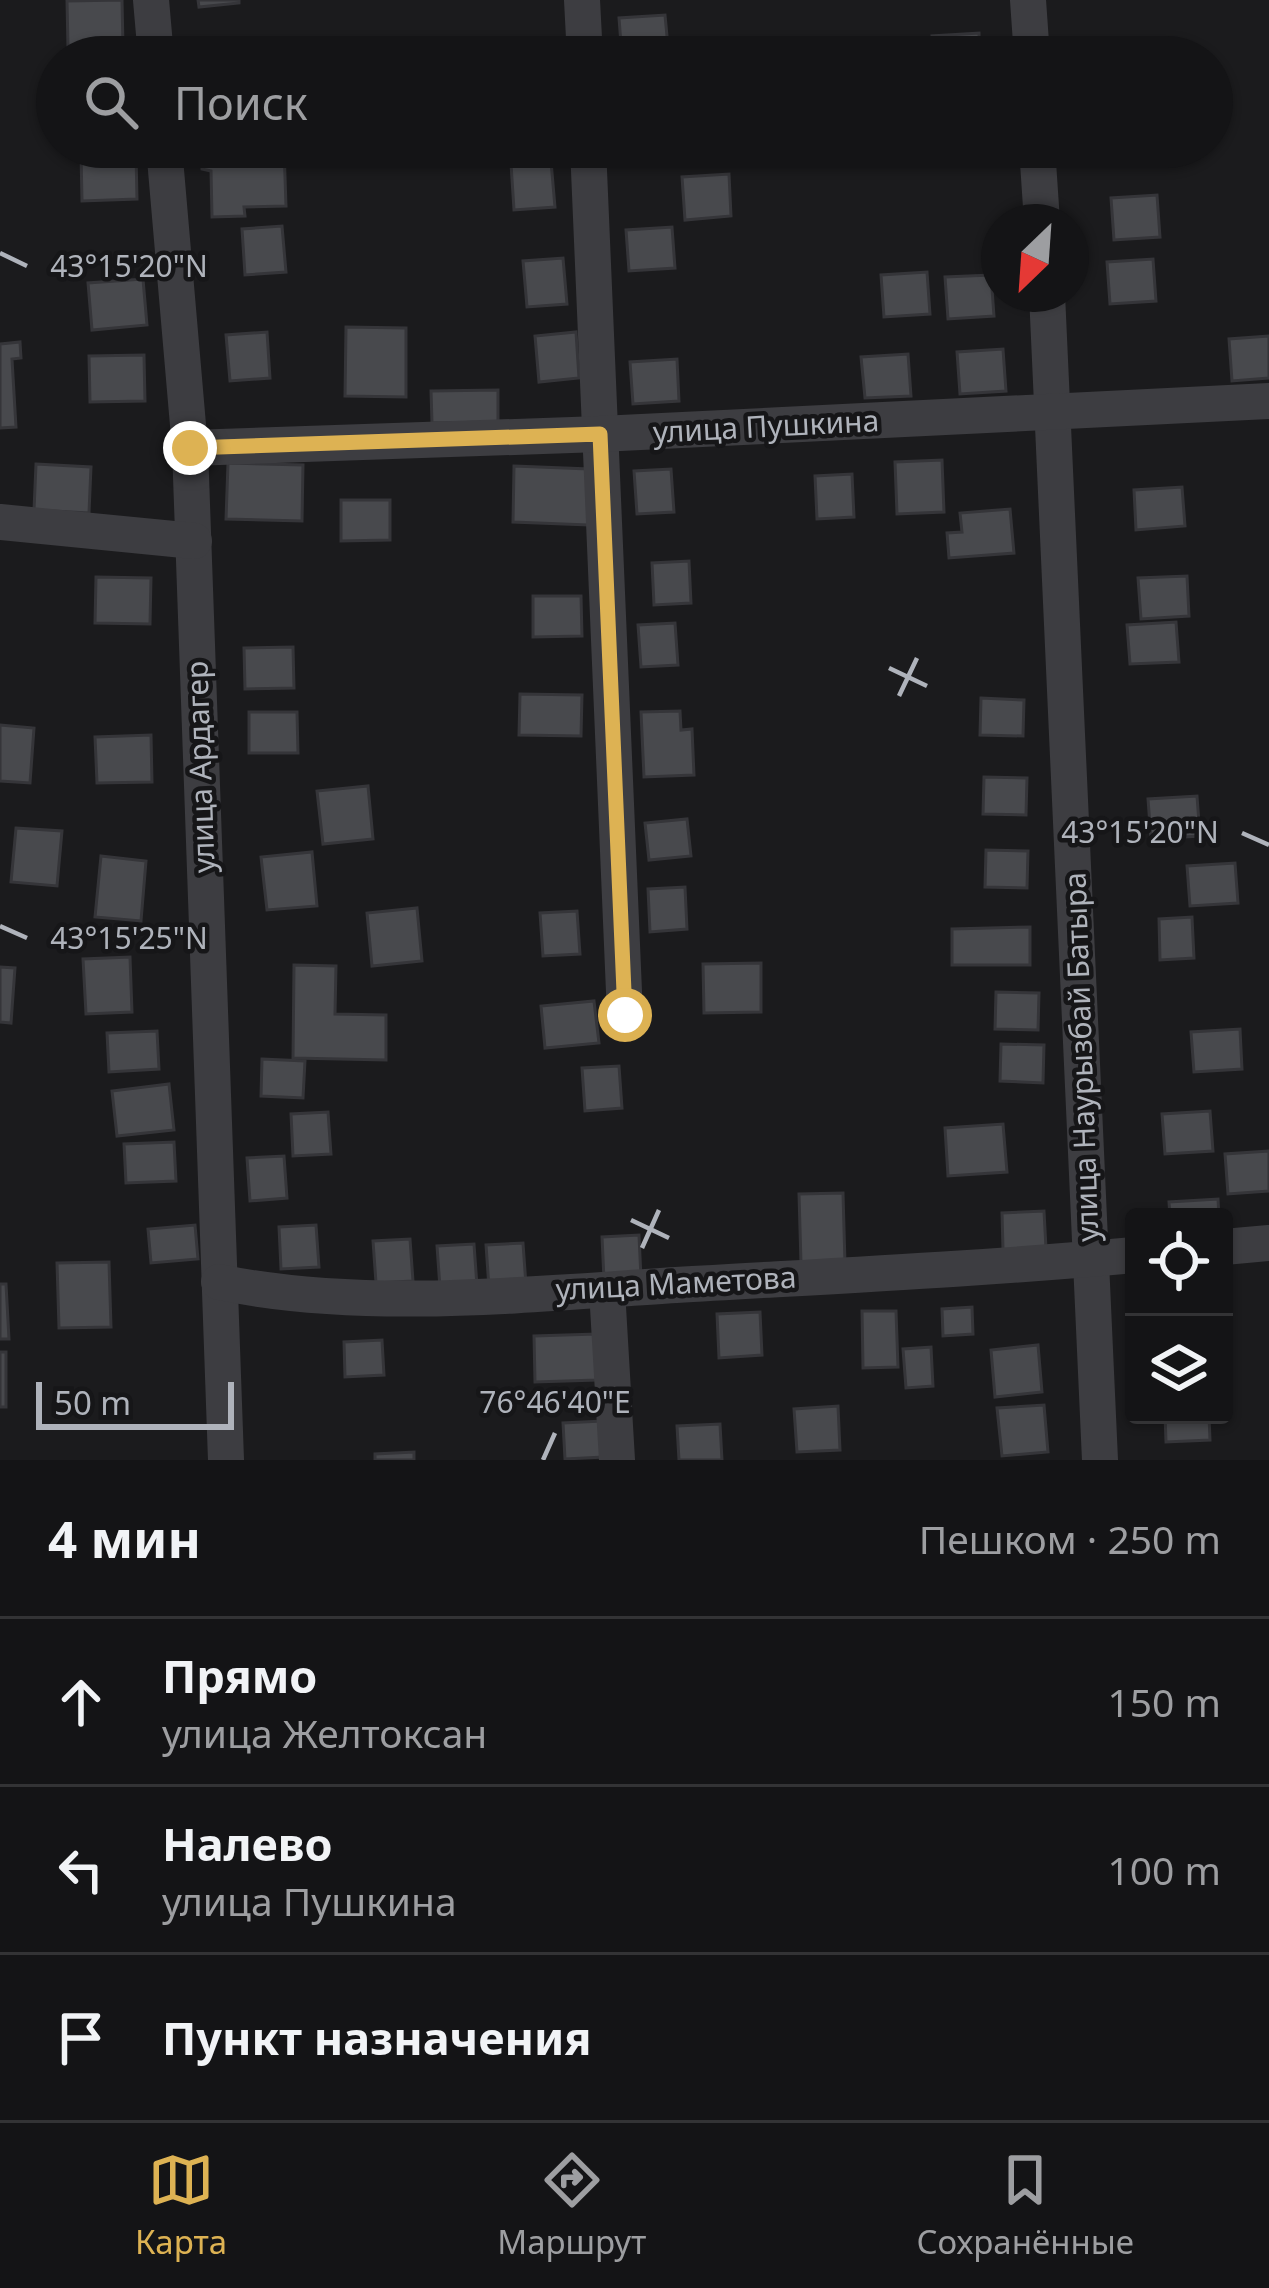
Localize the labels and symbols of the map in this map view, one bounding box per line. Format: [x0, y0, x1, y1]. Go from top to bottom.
north arrow [981, 204, 1089, 312]
text: 43°15'20"N [50, 245, 208, 286]
street label: улица Пушкина [652, 399, 880, 452]
route end [163, 421, 217, 475]
street label: улица Ардагер [175, 660, 224, 874]
text: 43°15'20"N [1061, 811, 1219, 852]
street label: улица Наурызбай Батыра [1054, 871, 1107, 1243]
text: 43°15'25"N [50, 917, 208, 958]
route start [598, 988, 652, 1042]
street label: улица Маметова [554, 1256, 797, 1309]
scale bar [36, 1376, 234, 1429]
text: 76°46'40"E [479, 1381, 631, 1422]

